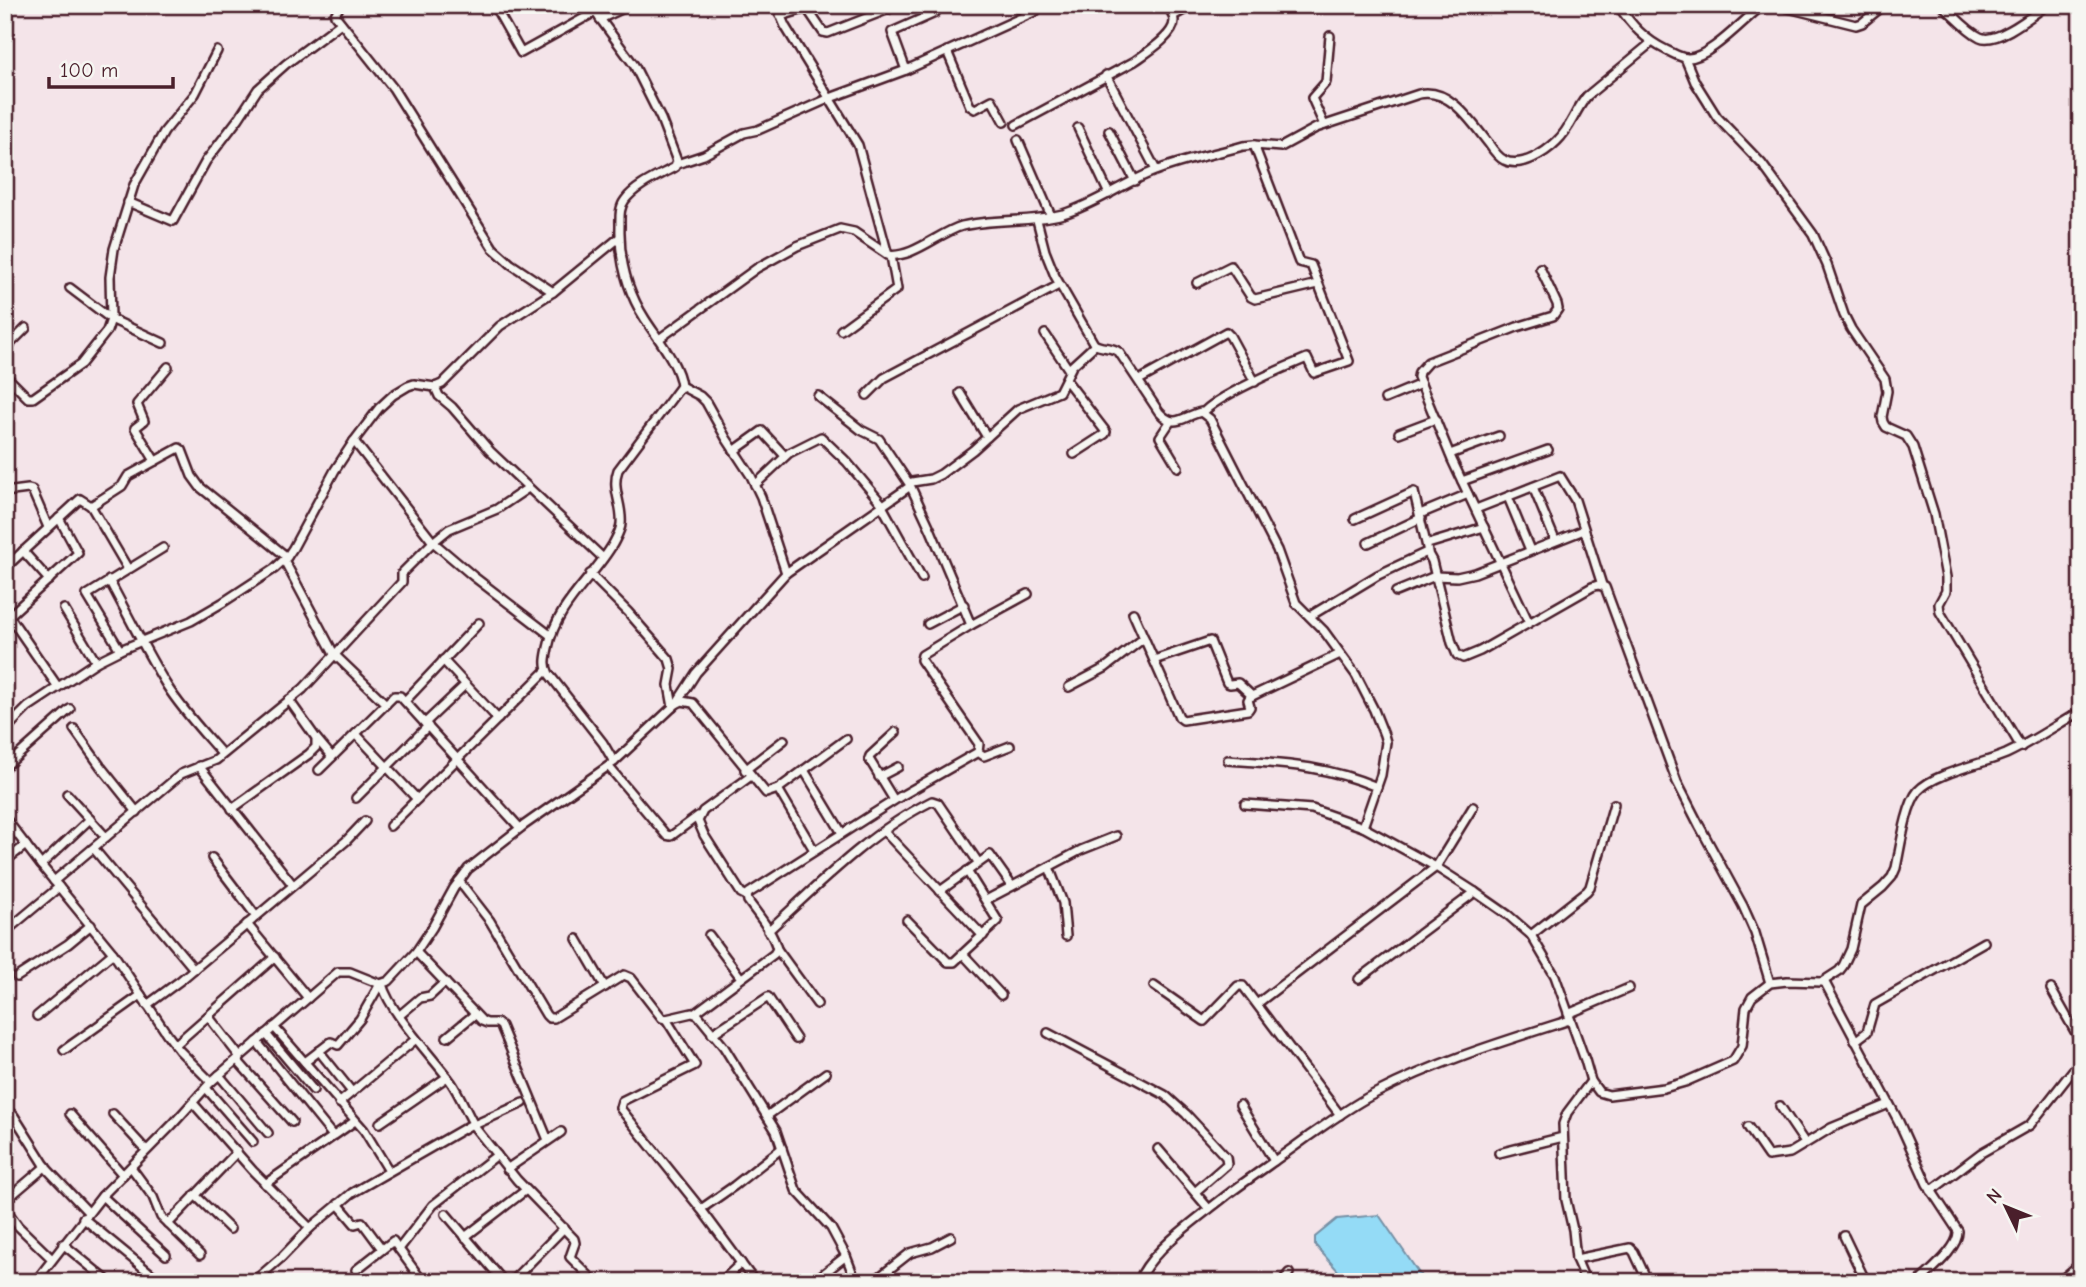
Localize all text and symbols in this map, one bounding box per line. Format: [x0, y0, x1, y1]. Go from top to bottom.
scale bar [49, 46, 173, 90]
text: 100 m [60, 58, 118, 82]
north arrow [1970, 1172, 2040, 1242]
text: N [1982, 1184, 2007, 1208]

